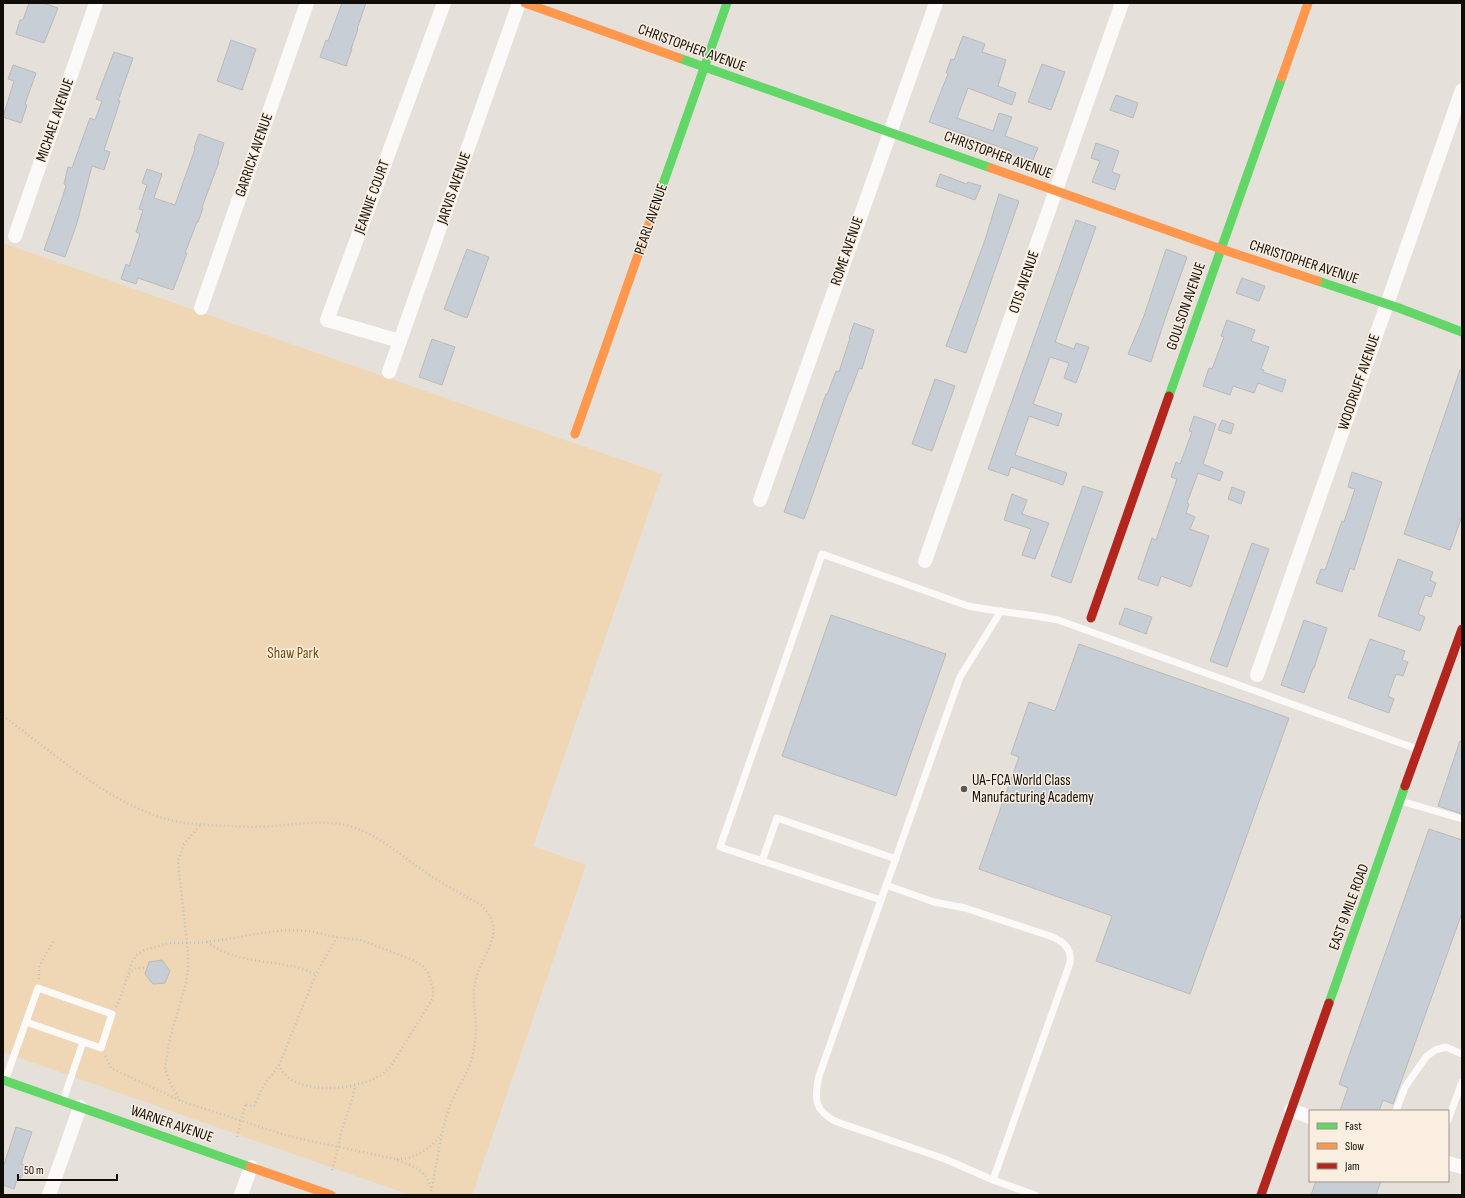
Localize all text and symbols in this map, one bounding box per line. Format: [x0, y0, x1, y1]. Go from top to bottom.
street label: CHRISTOPHER AVENUE [635, 20, 749, 76]
street label: MICHAEL AVENUE [32, 76, 78, 164]
street label: GARRICK AVENUE [231, 111, 277, 199]
street label: CHRISTOPHER AVENUE [941, 127, 1055, 183]
street label: JARVIS AVENUE [432, 149, 475, 228]
street label: JEANNIE COURT [350, 157, 394, 237]
street label: PEARL AVENUE [630, 181, 672, 257]
street label: ROME AVENUE [826, 214, 868, 288]
street label: CHRISTOPHER AVENUE [1247, 235, 1361, 289]
street label: OTIS AVENUE [1004, 248, 1044, 316]
street label: GOULSON AVENUE [1162, 259, 1210, 353]
street label: WOODRUFF AVENUE [1334, 331, 1384, 433]
park label: Shaw Park [267, 644, 319, 663]
place label: UA-FCA World Class Manufacturing Academy [972, 771, 1094, 807]
marker: UA-FCA World Class Manufacturing Academy [959, 784, 969, 794]
street label: EAST 9 MILE ROAD [1325, 861, 1373, 953]
street label: WARNER AVENUE [128, 1101, 216, 1147]
legend [1309, 1110, 1449, 1182]
text: Fast [1345, 1119, 1362, 1134]
text: Slow [1345, 1139, 1364, 1154]
scale bar [18, 1156, 117, 1182]
text: Jam [1344, 1159, 1360, 1174]
text: 50 m [24, 1163, 44, 1178]

